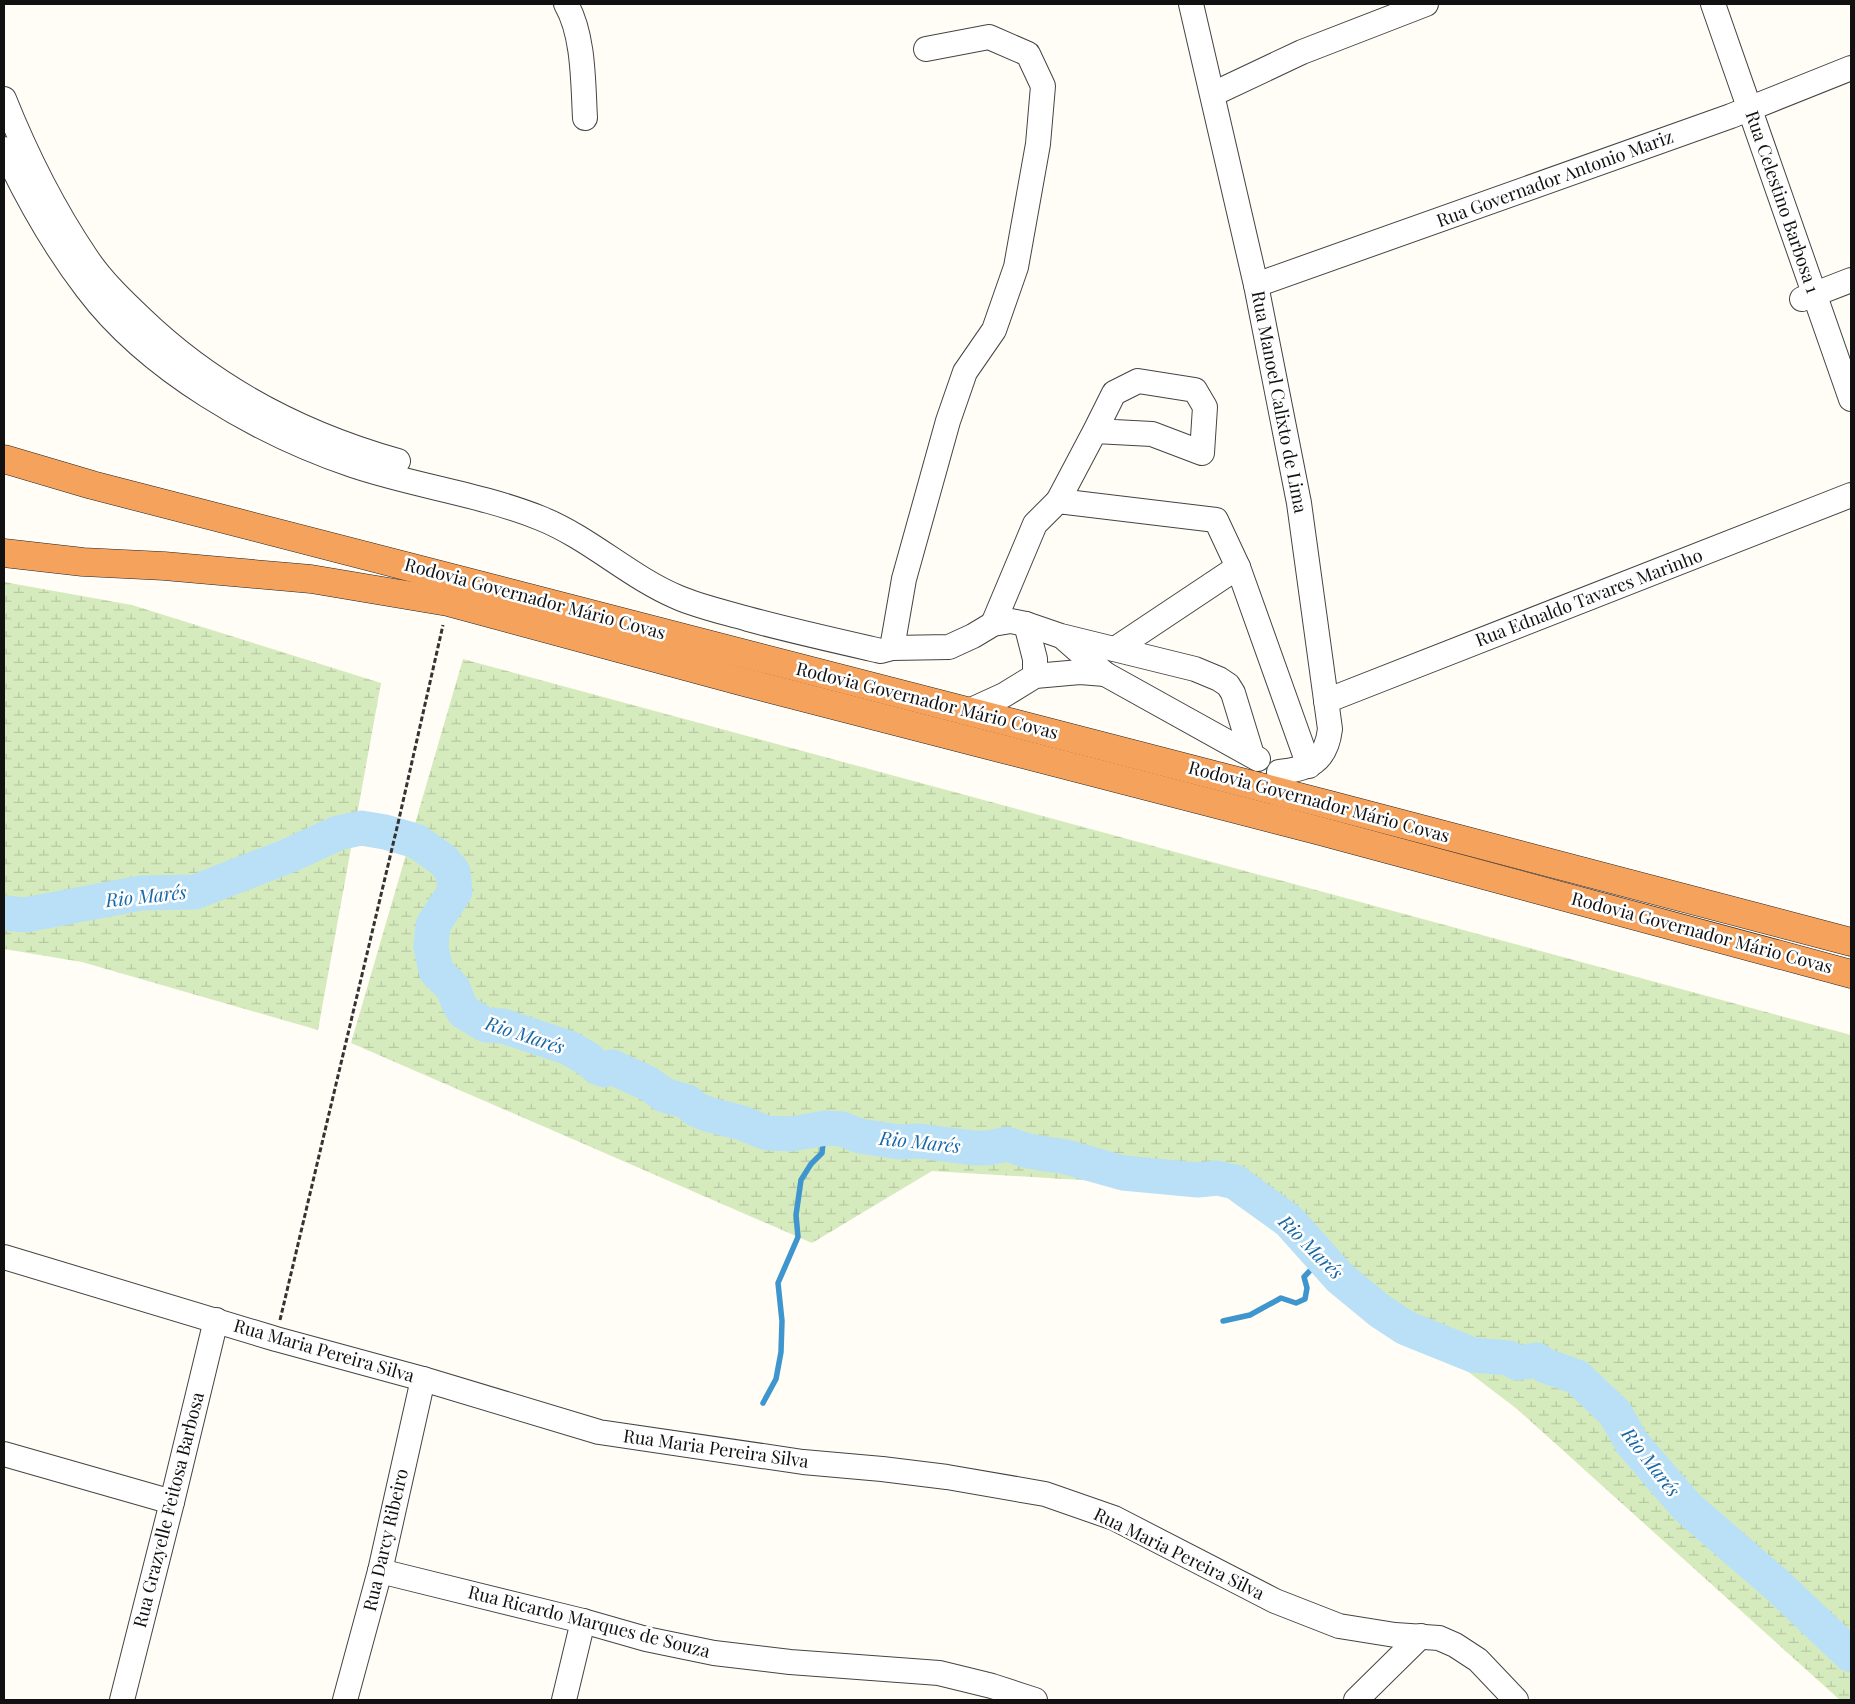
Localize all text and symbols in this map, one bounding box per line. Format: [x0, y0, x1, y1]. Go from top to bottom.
street label: Rua Celestino Barbosa 1 [1740, 107, 1826, 296]
street label: Rua Governador Antonio Mariz [1433, 124, 1676, 232]
street label: Rua Manoel Calixto de Lima [1247, 289, 1313, 515]
street label: Rua Ednaldo Tavares Marinho [1472, 543, 1706, 652]
street label: Rodovia Governador Mário Covas [402, 552, 668, 644]
street label: Rodovia Governador Mário Covas [794, 656, 1061, 744]
street label: Rodovia Governador Mário Covas [1186, 755, 1452, 847]
water label: Rio Marés [103, 878, 188, 912]
street label: Rodovia Governador Mário Covas [1569, 886, 1835, 978]
water label: Rio Marés [482, 1009, 568, 1059]
water label: Rio Marés [877, 1124, 962, 1158]
water label: Rio Marés [1273, 1208, 1350, 1284]
street label: Rua Maria Pereira Silva [231, 1313, 417, 1387]
street label: Rua Grazyelle Feitosa Barbosa [127, 1390, 209, 1630]
water label: Rio Marés [1616, 1420, 1687, 1501]
street label: Rua Maria Pereira Silva [622, 1423, 810, 1473]
street label: Rua Darcy Ribeiro [357, 1466, 413, 1613]
street label: Rua Maria Pereira Silva [1090, 1501, 1269, 1605]
street label: Rua Ricardo Marques de Souza [466, 1579, 713, 1663]

